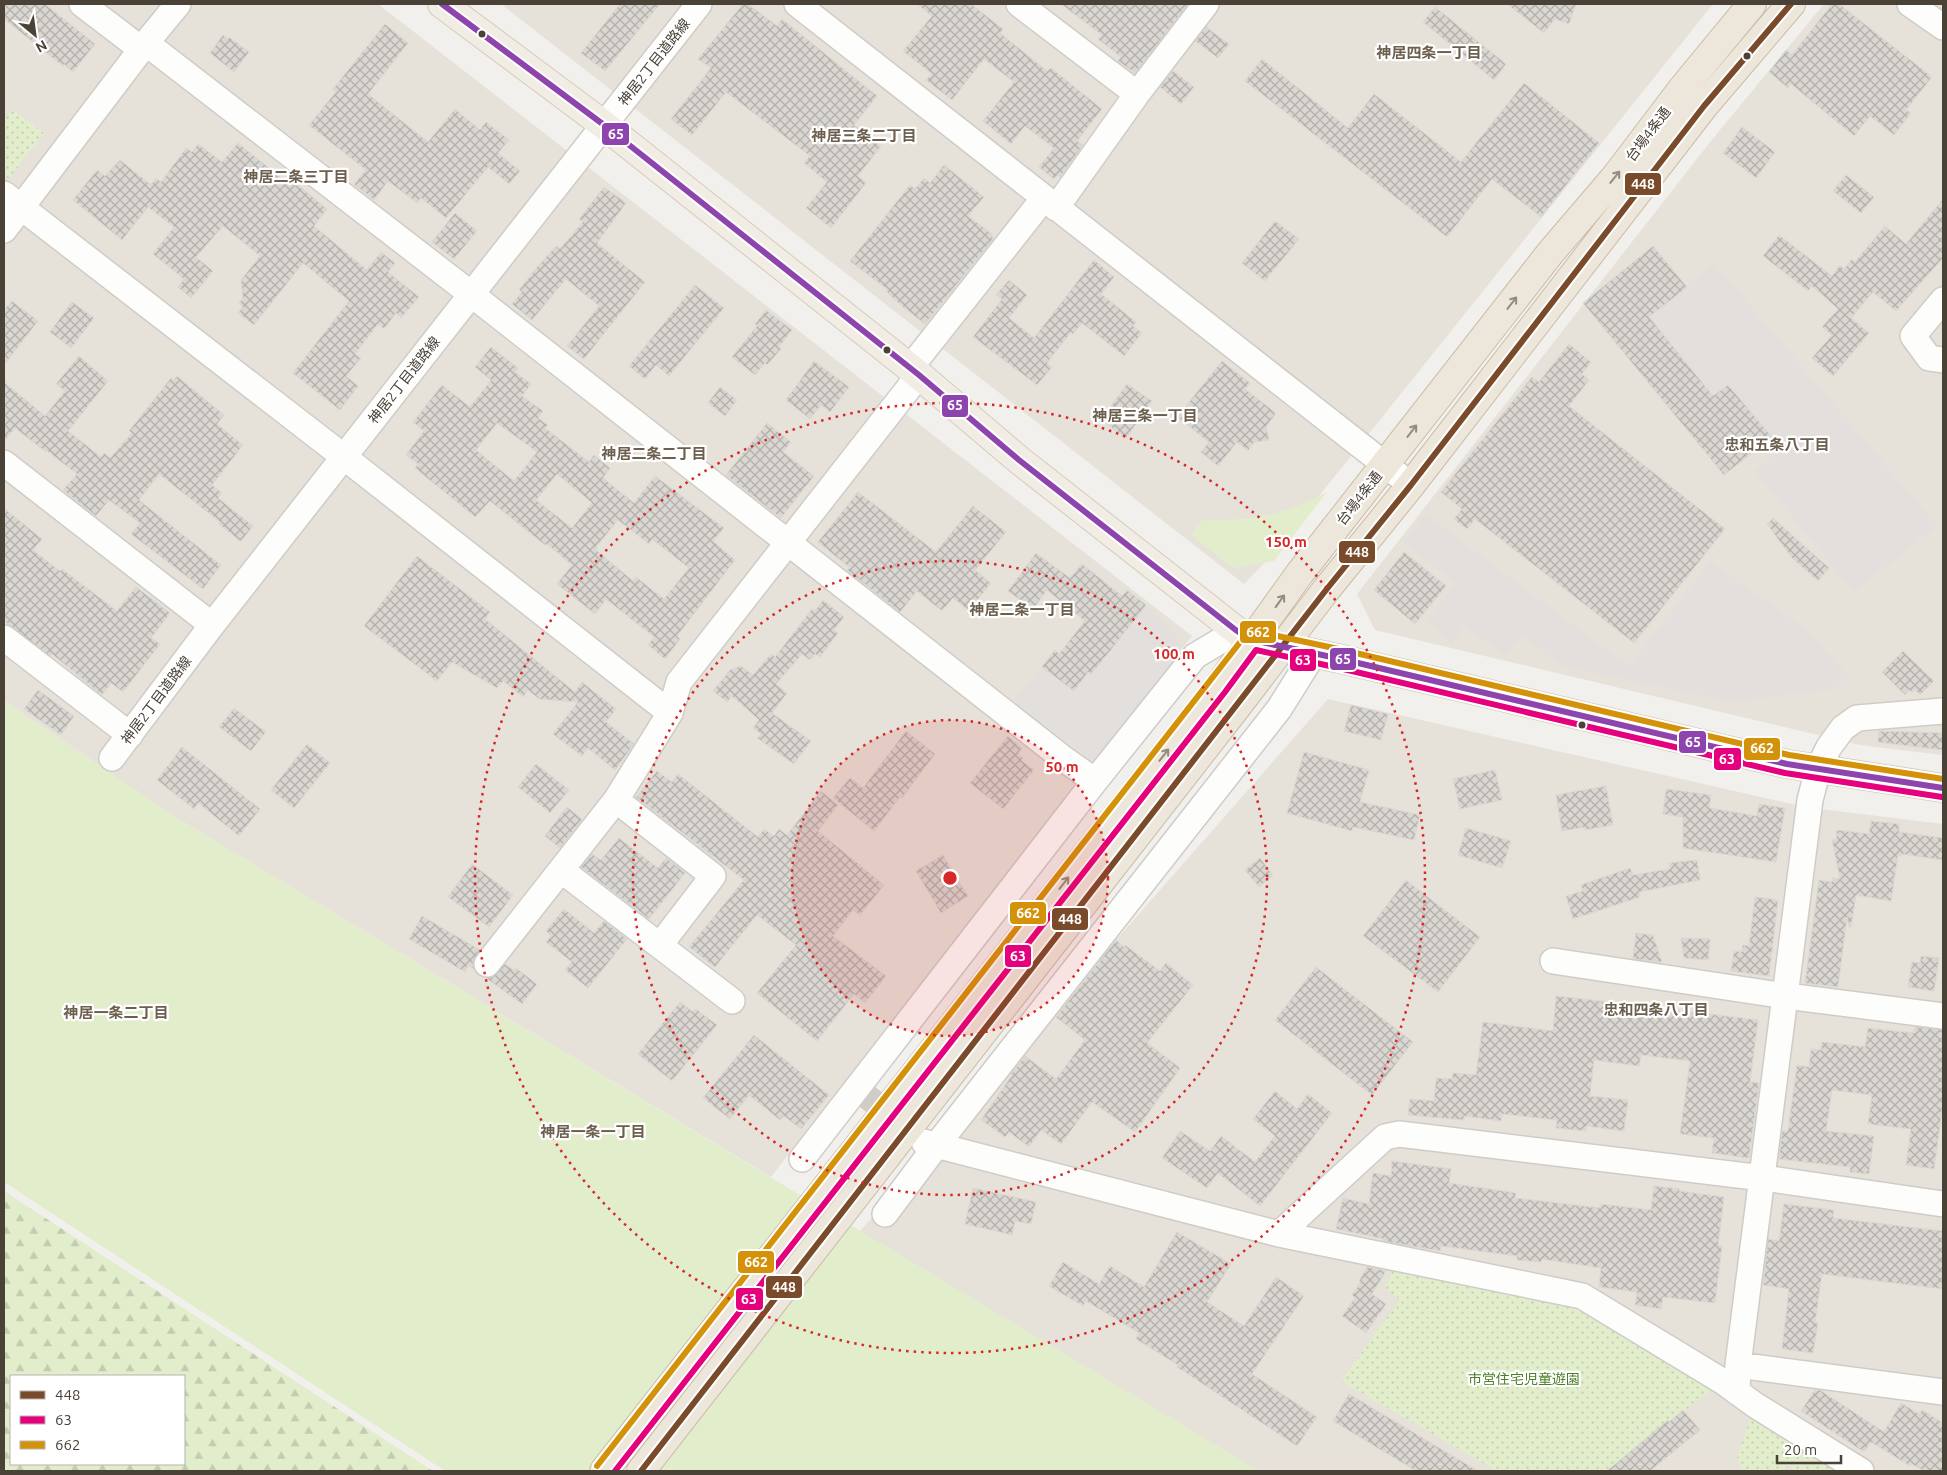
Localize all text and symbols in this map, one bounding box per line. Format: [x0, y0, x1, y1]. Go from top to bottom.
north arrow [10, 10, 60, 60]
street label: 神居2丁目道路線 [615, 15, 693, 109]
unlabelled marker [477, 29, 487, 39]
text: N [33, 37, 50, 56]
district label: 神居四条一丁目 [1375, 44, 1482, 61]
unlabelled marker [1742, 51, 1752, 61]
street label: 台場4条通 [1622, 104, 1674, 164]
line badge: 65 [601, 122, 630, 146]
text: 65 [608, 126, 624, 142]
district label: 神居三条二丁目 [810, 127, 917, 144]
district label: 神居二条三丁目 [242, 168, 349, 185]
one-way arrow [1609, 171, 1620, 184]
line badge: 448 [1624, 172, 1662, 196]
text: 448 [1631, 176, 1655, 192]
one-way arrow [1506, 297, 1517, 310]
street label: 神居2丁目道路線 [365, 333, 443, 427]
unlabelled marker [882, 345, 892, 355]
line badge: 65 [941, 394, 969, 418]
text: 65 [947, 397, 963, 413]
district label: 神居三条一丁目 [1091, 407, 1198, 424]
one-way arrow [1407, 424, 1417, 438]
district label: 忠和五条八丁目 [1724, 436, 1830, 453]
district label: 神居二条二丁目 [600, 445, 707, 462]
street label: 台場4条通 [1333, 468, 1385, 528]
text: 150 m [1265, 533, 1307, 550]
line badge: 448 [1338, 540, 1376, 564]
text: 448 [1345, 544, 1369, 560]
one-way arrow [1275, 594, 1285, 608]
district label: 神居二条一丁目 [968, 601, 1075, 618]
line badge: 662 [1239, 620, 1277, 644]
text: 662 [1246, 624, 1270, 640]
text: 100 m [1153, 645, 1195, 662]
line badge: 65 [1329, 647, 1357, 671]
line badge: 63 [1289, 648, 1317, 672]
text: 65 [1335, 651, 1351, 667]
text: 63 [1295, 652, 1311, 668]
street label: 神居2丁目道路線 [118, 653, 194, 747]
unlabelled marker [1577, 720, 1587, 730]
line badge: 65 [1678, 730, 1707, 754]
text: 65 [1685, 734, 1701, 750]
line badge: 662 [1743, 737, 1781, 761]
text: 662 [1750, 740, 1774, 756]
line badge: 63 [1713, 747, 1742, 771]
one-way arrow [1158, 749, 1169, 762]
text: 63 [1719, 751, 1735, 767]
text: 50 m [1045, 758, 1079, 775]
centre of rings [941, 869, 959, 887]
one-way arrow [1058, 877, 1069, 890]
line badge: 662 [1009, 901, 1047, 925]
text: 662 [1016, 905, 1040, 921]
line badge: 448 [1051, 907, 1089, 931]
text: 448 [1058, 911, 1082, 927]
line badge: 63 [1004, 944, 1032, 968]
text: 63 [1010, 948, 1026, 964]
district label: 忠和四条八丁目 [1603, 1001, 1709, 1018]
district label: 神居一条二丁目 [62, 1004, 169, 1021]
district label: 神居一条一丁目 [539, 1123, 646, 1140]
line badge: 662 [737, 1250, 775, 1274]
text: 662 [744, 1254, 768, 1270]
line badge: 448 [765, 1275, 803, 1299]
text: 448 [772, 1279, 796, 1295]
line badge: 63 [735, 1287, 764, 1311]
text: 63 [741, 1291, 757, 1307]
park label: 市営住宅児童遊園 [1468, 1371, 1580, 1387]
legend [10, 1375, 185, 1465]
text: 448 [55, 1386, 80, 1403]
text: 63 [55, 1411, 72, 1428]
scale bar [1777, 1432, 1841, 1464]
text: 662 [55, 1436, 80, 1453]
text: 20 m [1784, 1441, 1817, 1458]

